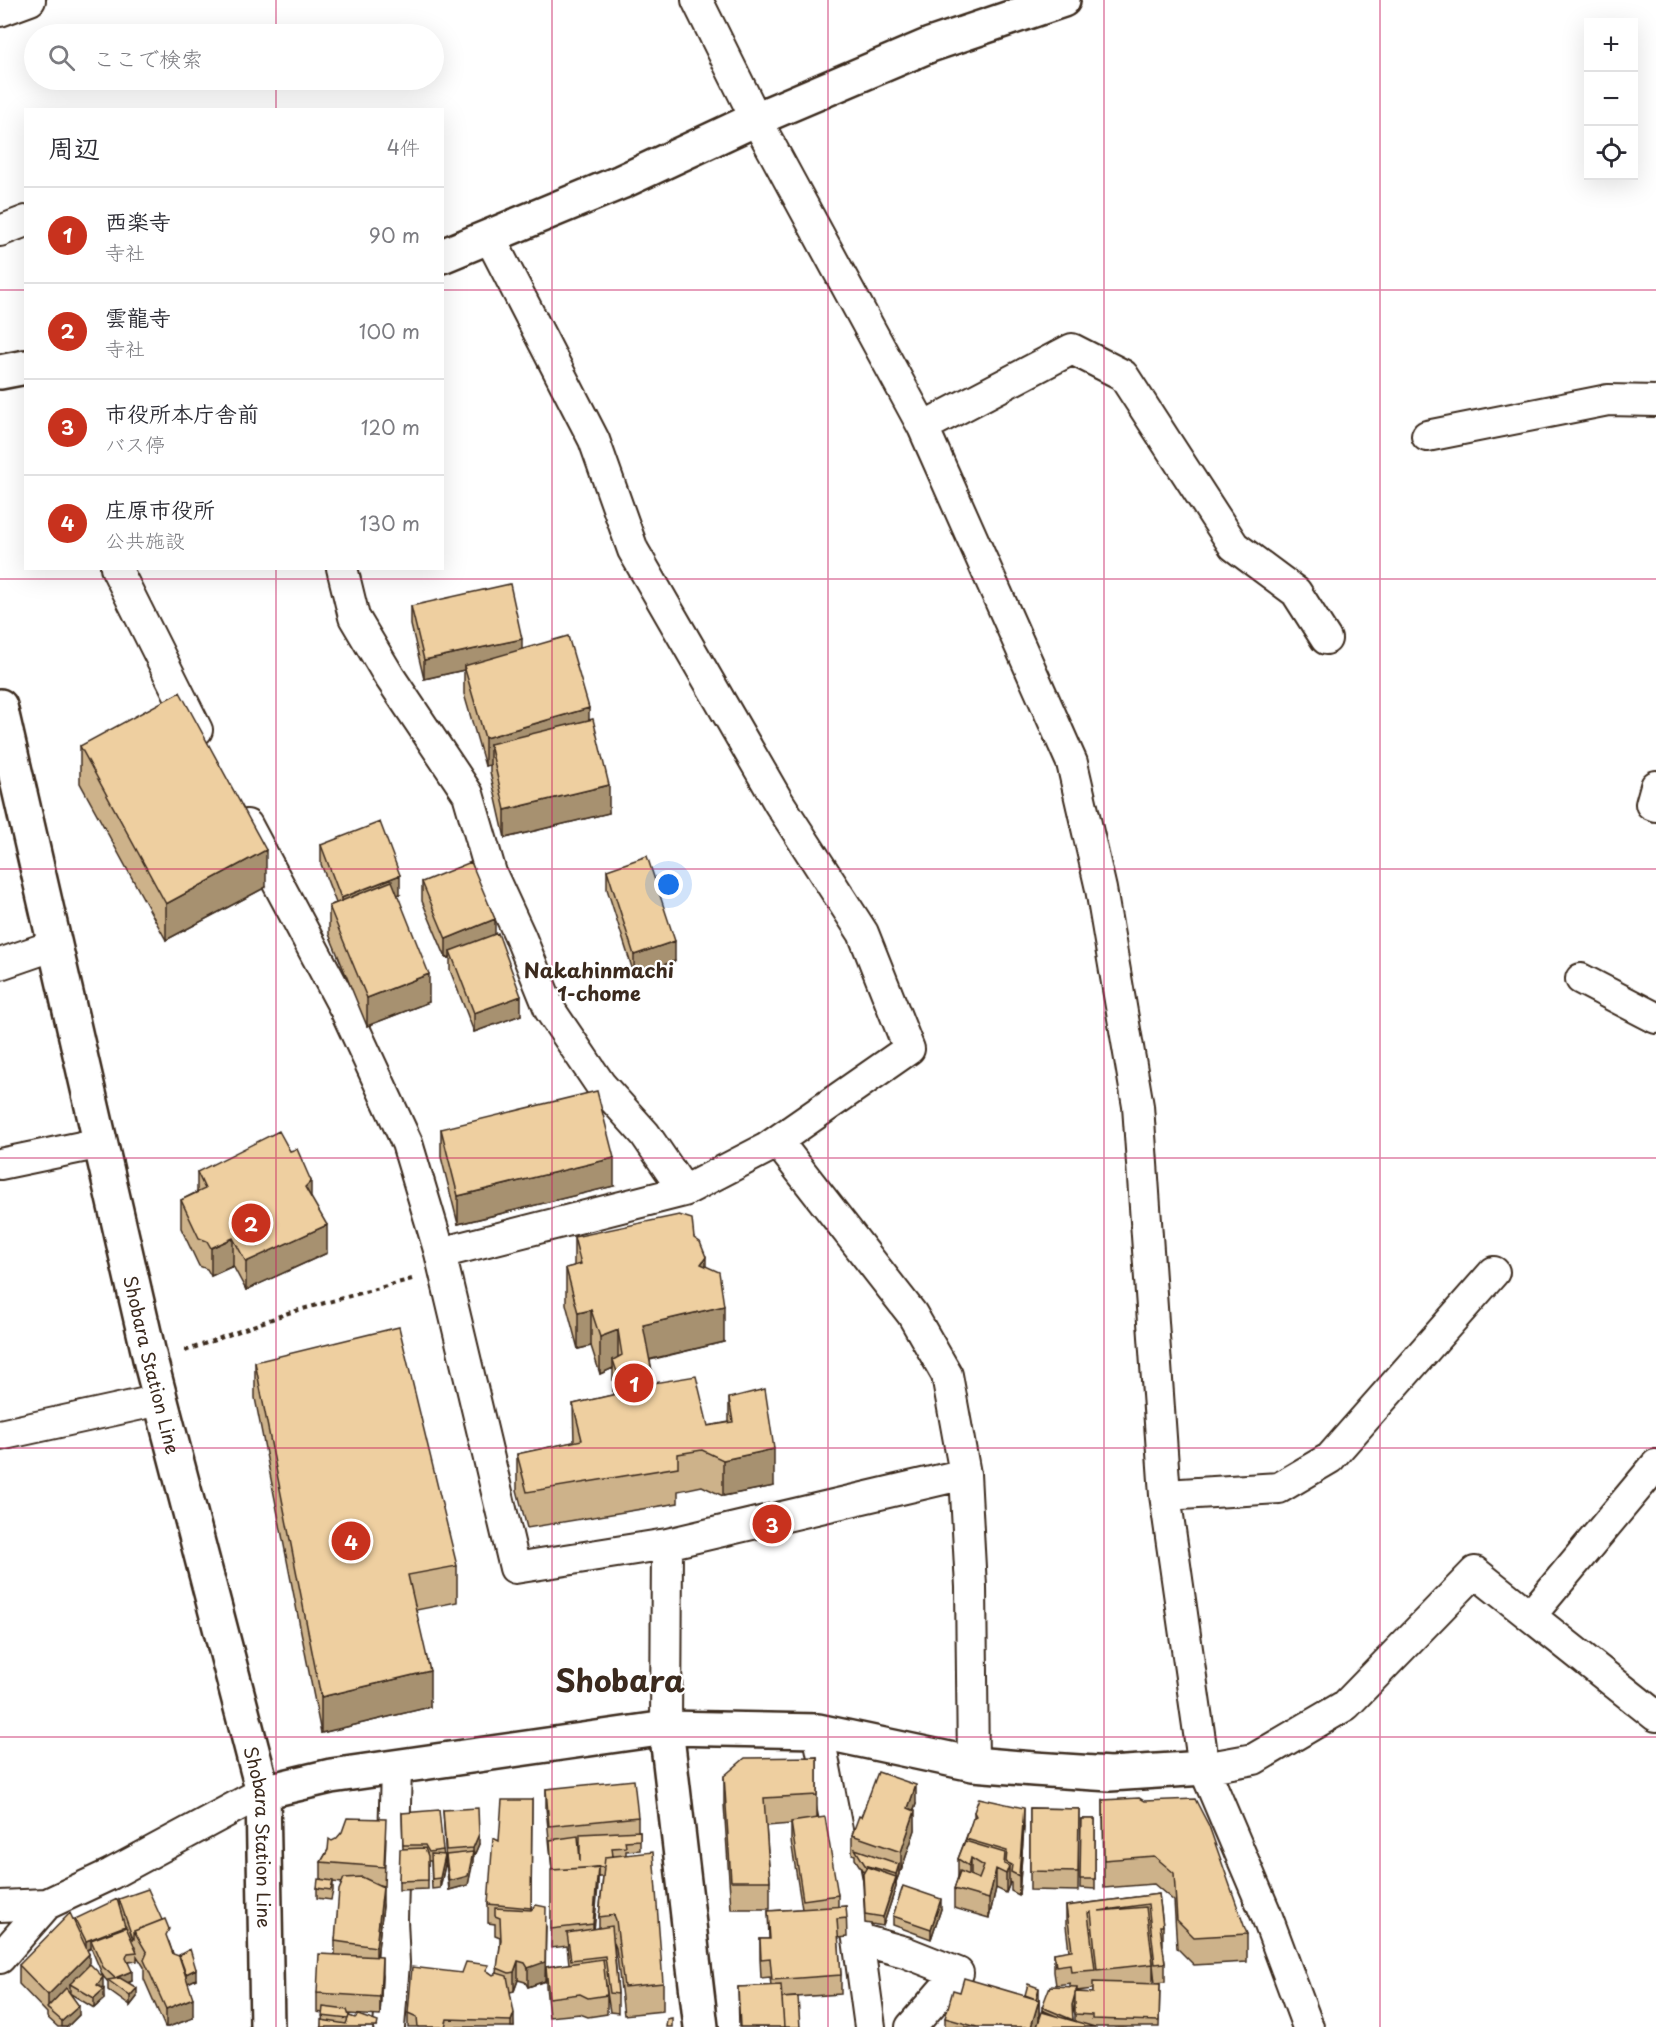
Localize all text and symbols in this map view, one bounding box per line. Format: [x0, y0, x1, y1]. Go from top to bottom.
map controls [1584, 18, 1638, 180]
button: + [1584, 18, 1638, 72]
search box [24, 24, 444, 90]
icon: search [45, 41, 78, 74]
text: ここで検索 [93, 41, 203, 74]
button: − [1584, 72, 1638, 126]
button: locate [1584, 126, 1638, 180]
text: 周辺 [48, 128, 100, 167]
text: 4件 [387, 132, 420, 162]
text: 西楽寺 [105, 204, 171, 237]
text: 1 [63, 220, 72, 250]
text: 90 m [369, 220, 420, 250]
text: 寺社 [105, 237, 145, 267]
text: 雲龍寺 [105, 300, 171, 333]
text: 2 [60, 316, 75, 346]
text: 100 m [359, 316, 420, 346]
text: 寺社 [105, 333, 145, 363]
text: 市役所本庁舎前 [105, 396, 259, 429]
text: 3 [61, 412, 74, 442]
text: 120 m [361, 412, 420, 442]
text: バス停 [105, 429, 165, 459]
text: 庄原市役所 [105, 492, 215, 525]
text: 4 [61, 508, 74, 538]
text: 130 m [360, 508, 420, 538]
text: 公共施設 [105, 525, 185, 555]
your location [654, 870, 683, 899]
district label: Nakahinmachi 1-chome [524, 955, 674, 1008]
pin: 2 [232, 1200, 270, 1246]
street label: Shobara Station Line [118, 1272, 188, 1457]
pin: 1 [614, 1360, 654, 1406]
pin: 3 [752, 1502, 792, 1546]
pin: 4 [332, 1518, 370, 1564]
district label: Shobara [555, 1657, 685, 1702]
street label: Shobara Station Line [238, 1743, 279, 1928]

